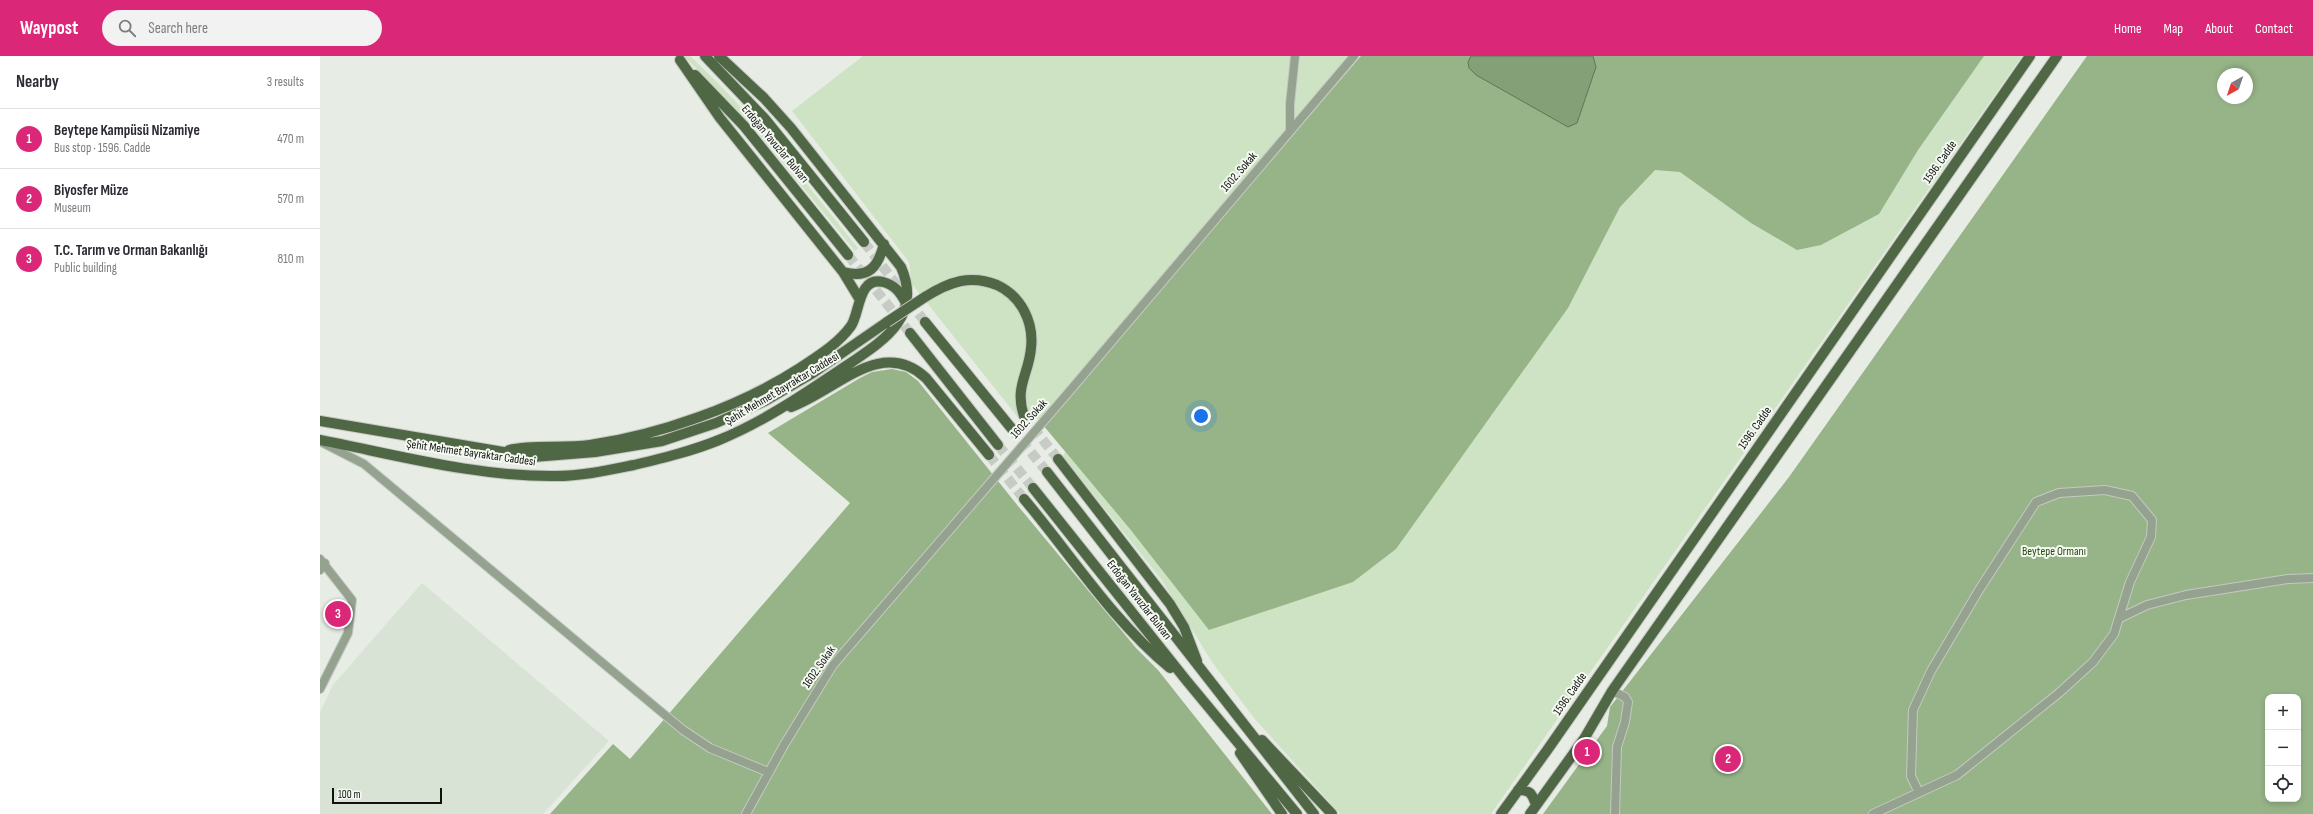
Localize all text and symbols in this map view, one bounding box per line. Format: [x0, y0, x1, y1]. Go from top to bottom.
search box [102, 10, 382, 46]
text: Waypost [20, 17, 78, 40]
icon: search [116, 17, 138, 39]
text: Search here [148, 19, 208, 38]
text: Home [2114, 20, 2142, 37]
text: Map [2164, 20, 2183, 37]
text: About [2205, 20, 2233, 37]
text: Contact [2255, 20, 2293, 37]
north arrow [2217, 68, 2253, 104]
text: Nearby [16, 72, 59, 92]
text: 3 results [267, 74, 304, 90]
street label: Erdoğan Yavuzlar Bulvarı [738, 102, 812, 186]
text: Beytepe Kampüsü Nizamiye [54, 121, 200, 140]
text: 1 [26, 131, 32, 147]
text: 470 m [277, 131, 304, 147]
street label: 1596. Cadde [1920, 138, 1960, 186]
text: Bus stop · 1596. Cadde [54, 140, 151, 156]
street label: 1602. Sokak [1218, 149, 1261, 195]
text: Biyosfer Müze [54, 181, 128, 200]
text: 2 [26, 191, 32, 207]
text: 570 m [277, 191, 304, 207]
text: Museum [54, 200, 91, 216]
text: T.C. Tarım ve Orman Bakanlığı [54, 241, 208, 260]
text: 3 [26, 251, 32, 267]
text: 810 m [278, 251, 304, 267]
text: Public building [54, 260, 117, 276]
street label: Şehit Mehmet Bayraktar Caddesi [722, 349, 842, 429]
street label: 1602. Sokak [1007, 396, 1051, 442]
street label: 1596. Cadde [1735, 404, 1775, 452]
your location [1191, 406, 1211, 426]
street label: Şehit Mehmet Bayraktar Caddesi [405, 437, 537, 469]
park label: Beytepe Ormanı [2022, 544, 2086, 559]
street label: Erdoğan Yavuzlar Bulvarı [1103, 557, 1175, 643]
pin: 3 [325, 599, 351, 629]
street label: 1602. Sokak [799, 643, 839, 691]
street label: 1596. Cadde [1550, 670, 1590, 718]
map controls [2265, 694, 2301, 802]
button: + [2265, 694, 2301, 730]
button: − [2265, 730, 2301, 766]
pin: 1 [1574, 737, 1600, 767]
pin: 2 [1715, 744, 1741, 774]
button: locate [2265, 766, 2301, 802]
scale bar [332, 786, 442, 805]
text: 100 m [338, 788, 360, 801]

